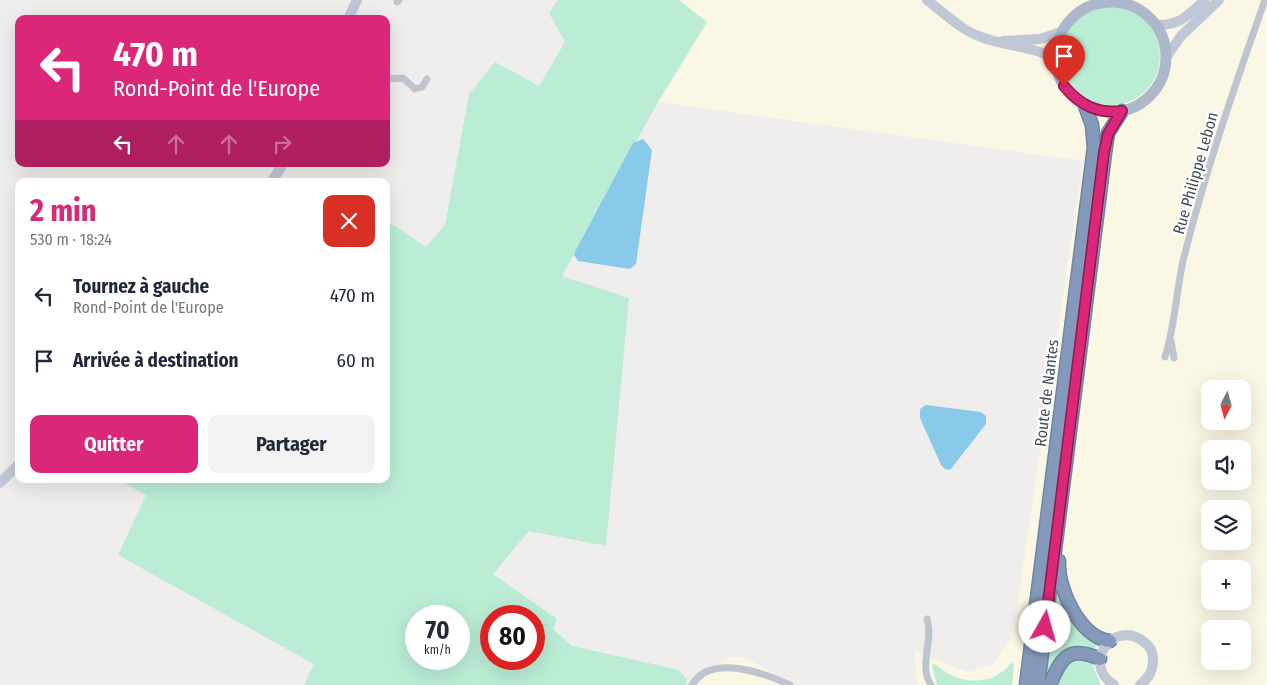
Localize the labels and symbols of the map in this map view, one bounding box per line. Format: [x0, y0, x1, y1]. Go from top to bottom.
pin [1043, 35, 1085, 86]
street label: Rue Philippe Lebon [1169, 110, 1222, 236]
street label: Route de Nantes [1030, 338, 1063, 448]
north arrow [1201, 380, 1251, 430]
position arrow [1018, 600, 1070, 652]
speed limit sign: 80 [480, 605, 545, 670]

